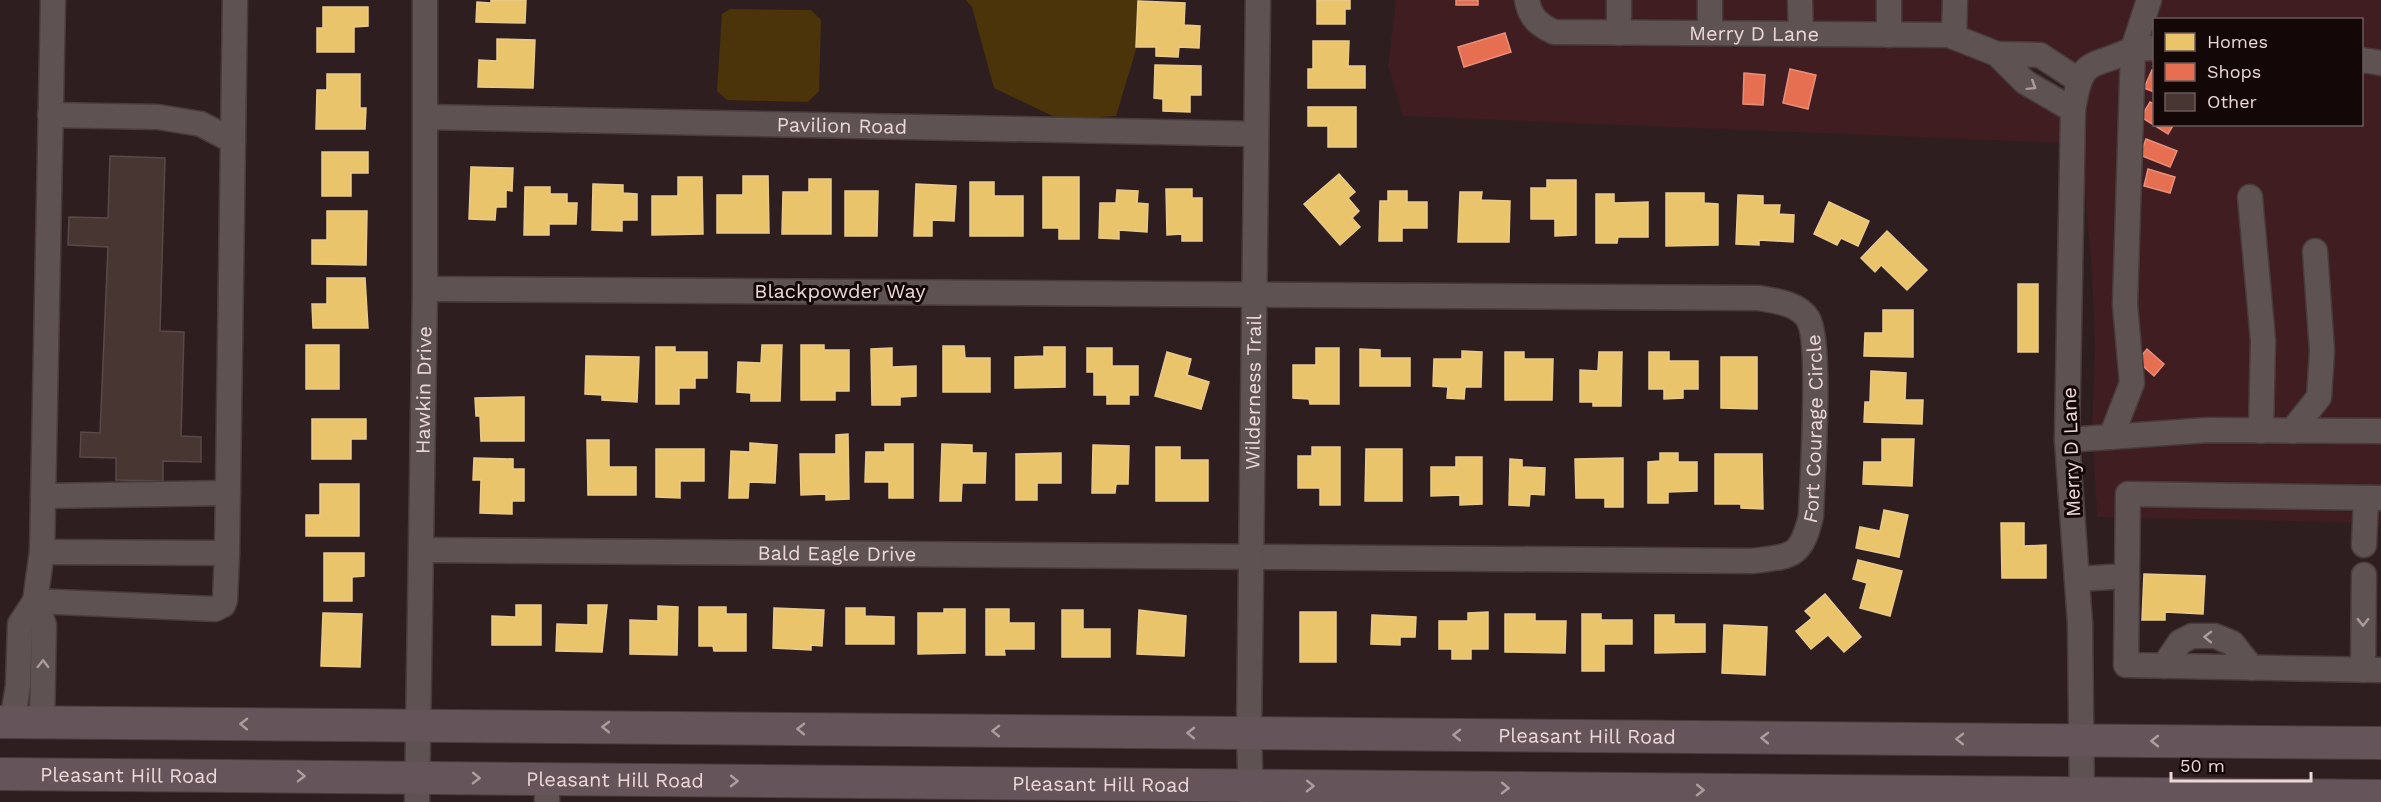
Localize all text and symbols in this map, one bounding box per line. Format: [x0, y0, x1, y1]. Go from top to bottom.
legend [2153, 18, 2363, 126]
street label: Merry D Lane [1689, 21, 1819, 46]
text: Homes [2207, 31, 2268, 52]
text: Shops [2207, 61, 2261, 82]
one-way arrow [2026, 78, 2036, 90]
text: Other [2207, 91, 2257, 112]
street label: Pavilion Road [776, 112, 907, 139]
street label: Blackpowder Way [754, 279, 926, 303]
street label: Wilderness Trail [1240, 314, 1266, 470]
street label: Hawkin Drive [410, 326, 436, 454]
street label: Fort Courage Circle [1798, 333, 1827, 525]
street label: Merry D Lane [2057, 387, 2085, 517]
street label: Bald Eagle Drive [757, 541, 917, 566]
one-way arrow [2357, 618, 2369, 627]
one-way arrow [2203, 630, 2212, 643]
one-way arrow [37, 659, 50, 668]
one-way arrow [240, 718, 249, 730]
one-way arrow [601, 721, 610, 733]
one-way arrow [796, 723, 805, 735]
street label: Pleasant Hill Road [1498, 723, 1676, 749]
one-way arrow [991, 725, 1000, 737]
one-way arrow [1186, 726, 1195, 739]
one-way arrow [1453, 729, 1462, 741]
one-way arrow [1760, 732, 1769, 744]
one-way arrow [1955, 733, 1964, 746]
one-way arrow [2150, 735, 2159, 747]
scale bar [2171, 745, 2310, 783]
text: 50 m [2180, 755, 2225, 776]
street label: Pleasant Hill Road [40, 762, 218, 788]
street label: Pleasant Hill Road [526, 767, 704, 793]
one-way arrow [296, 770, 305, 783]
street label: Pleasant Hill Road [1012, 771, 1190, 797]
one-way arrow [471, 772, 480, 784]
one-way arrow [729, 774, 738, 787]
one-way arrow [1305, 780, 1314, 792]
one-way arrow [1500, 782, 1509, 794]
one-way arrow [1695, 784, 1704, 796]

